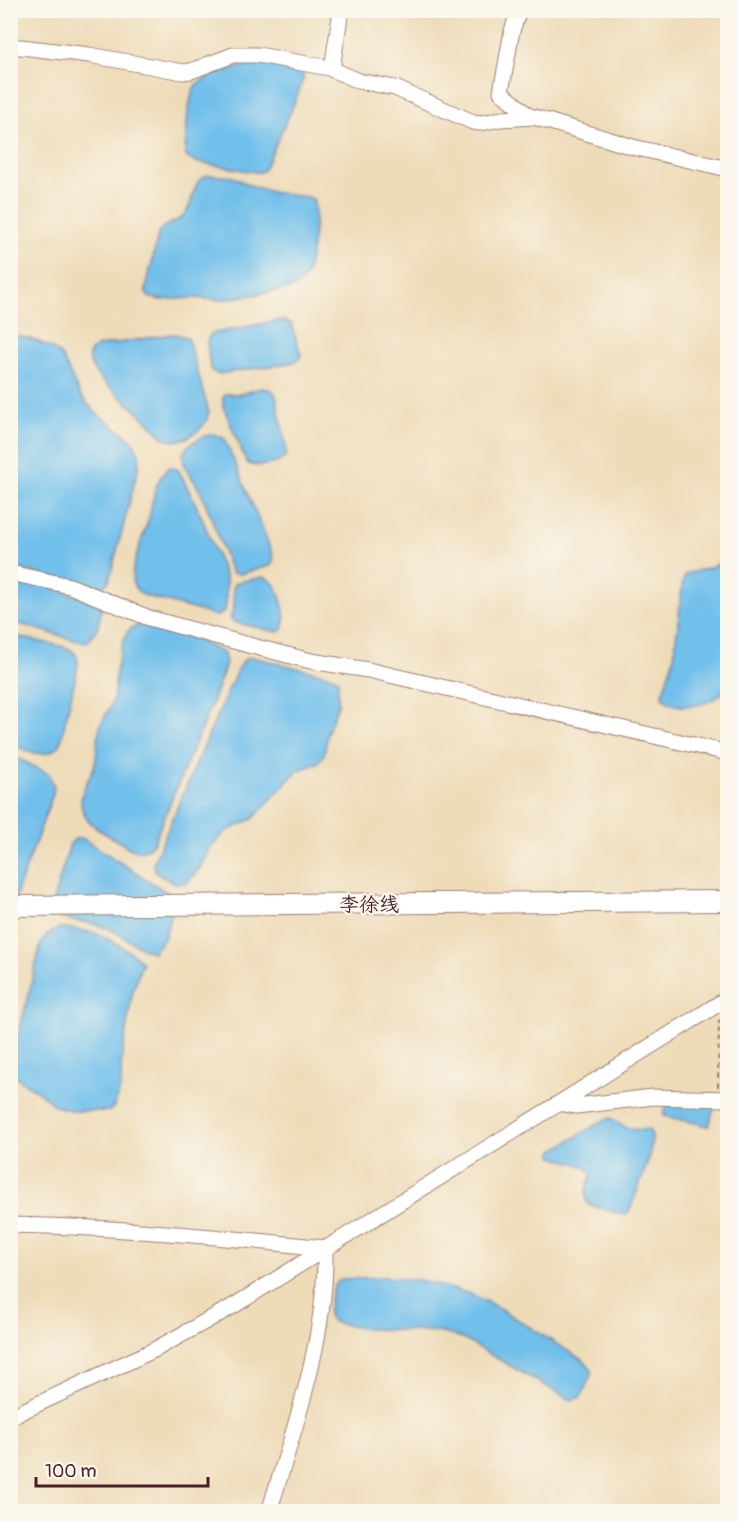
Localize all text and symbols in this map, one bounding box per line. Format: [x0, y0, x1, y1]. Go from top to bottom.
street label: 李徐线 [339, 892, 399, 917]
scale bar [36, 1450, 208, 1488]
text: 100 m [45, 1460, 97, 1483]

